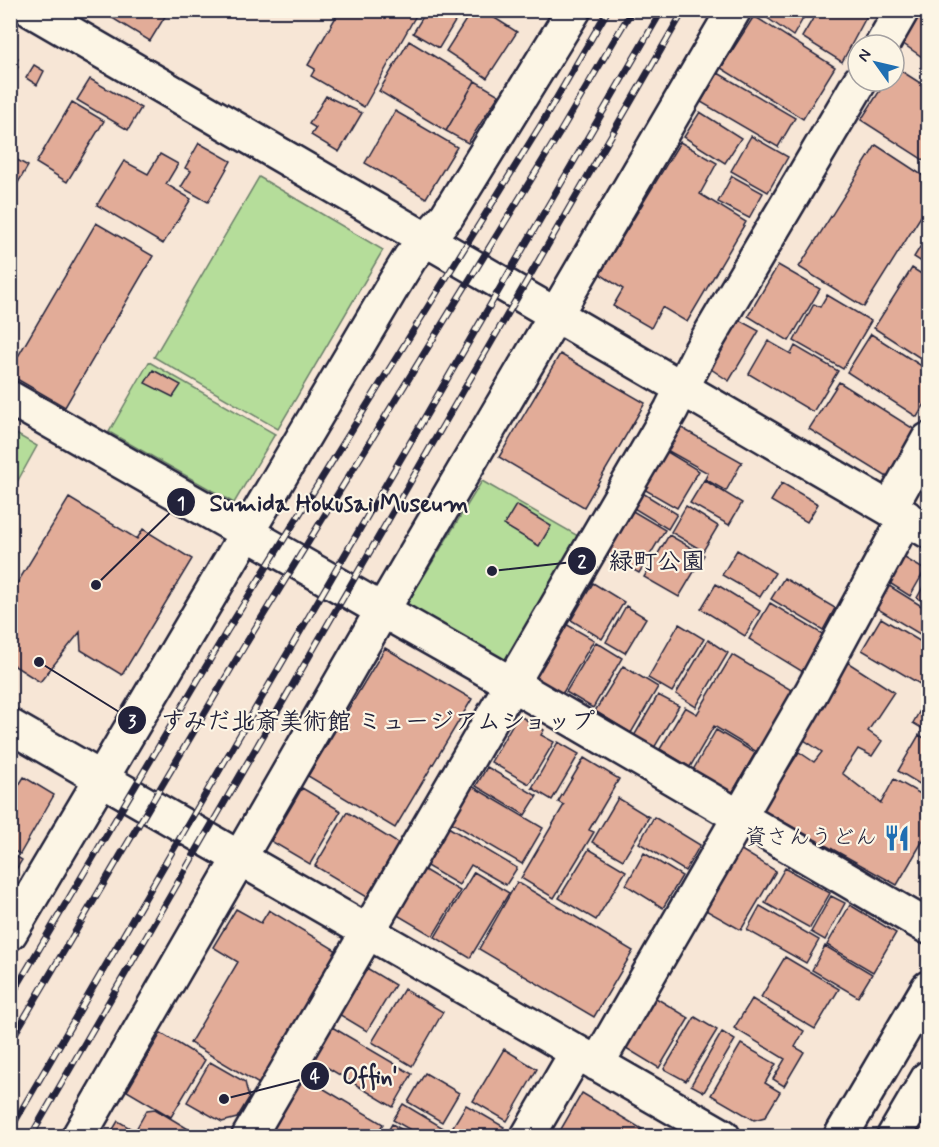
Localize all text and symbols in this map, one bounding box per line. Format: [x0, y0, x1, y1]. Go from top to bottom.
north arrow [846, 33, 906, 93]
text: N [853, 45, 876, 66]
callout: Sumida Hokusai Museum [166, 481, 483, 523]
text: Sumida Hokusai Museum [209, 489, 469, 520]
text: 1 [177, 492, 185, 516]
callout: 緑町公園 [567, 540, 717, 582]
text: 緑町公園 [609, 547, 705, 578]
text: 2 [578, 550, 587, 574]
callout: すみだ北斎美術館 ミュージアムショップ [117, 699, 609, 741]
text: すみだ北斎美術館 ミュージアムショップ [161, 707, 595, 738]
text: 3 [128, 710, 137, 734]
restaurant icon: 資さんうどん [882, 823, 912, 853]
place label: 資さんうどん [745, 824, 877, 852]
callout: Offin' [300, 1055, 410, 1097]
text: Offin' [342, 1062, 398, 1093]
text: 4 [310, 1065, 321, 1089]

